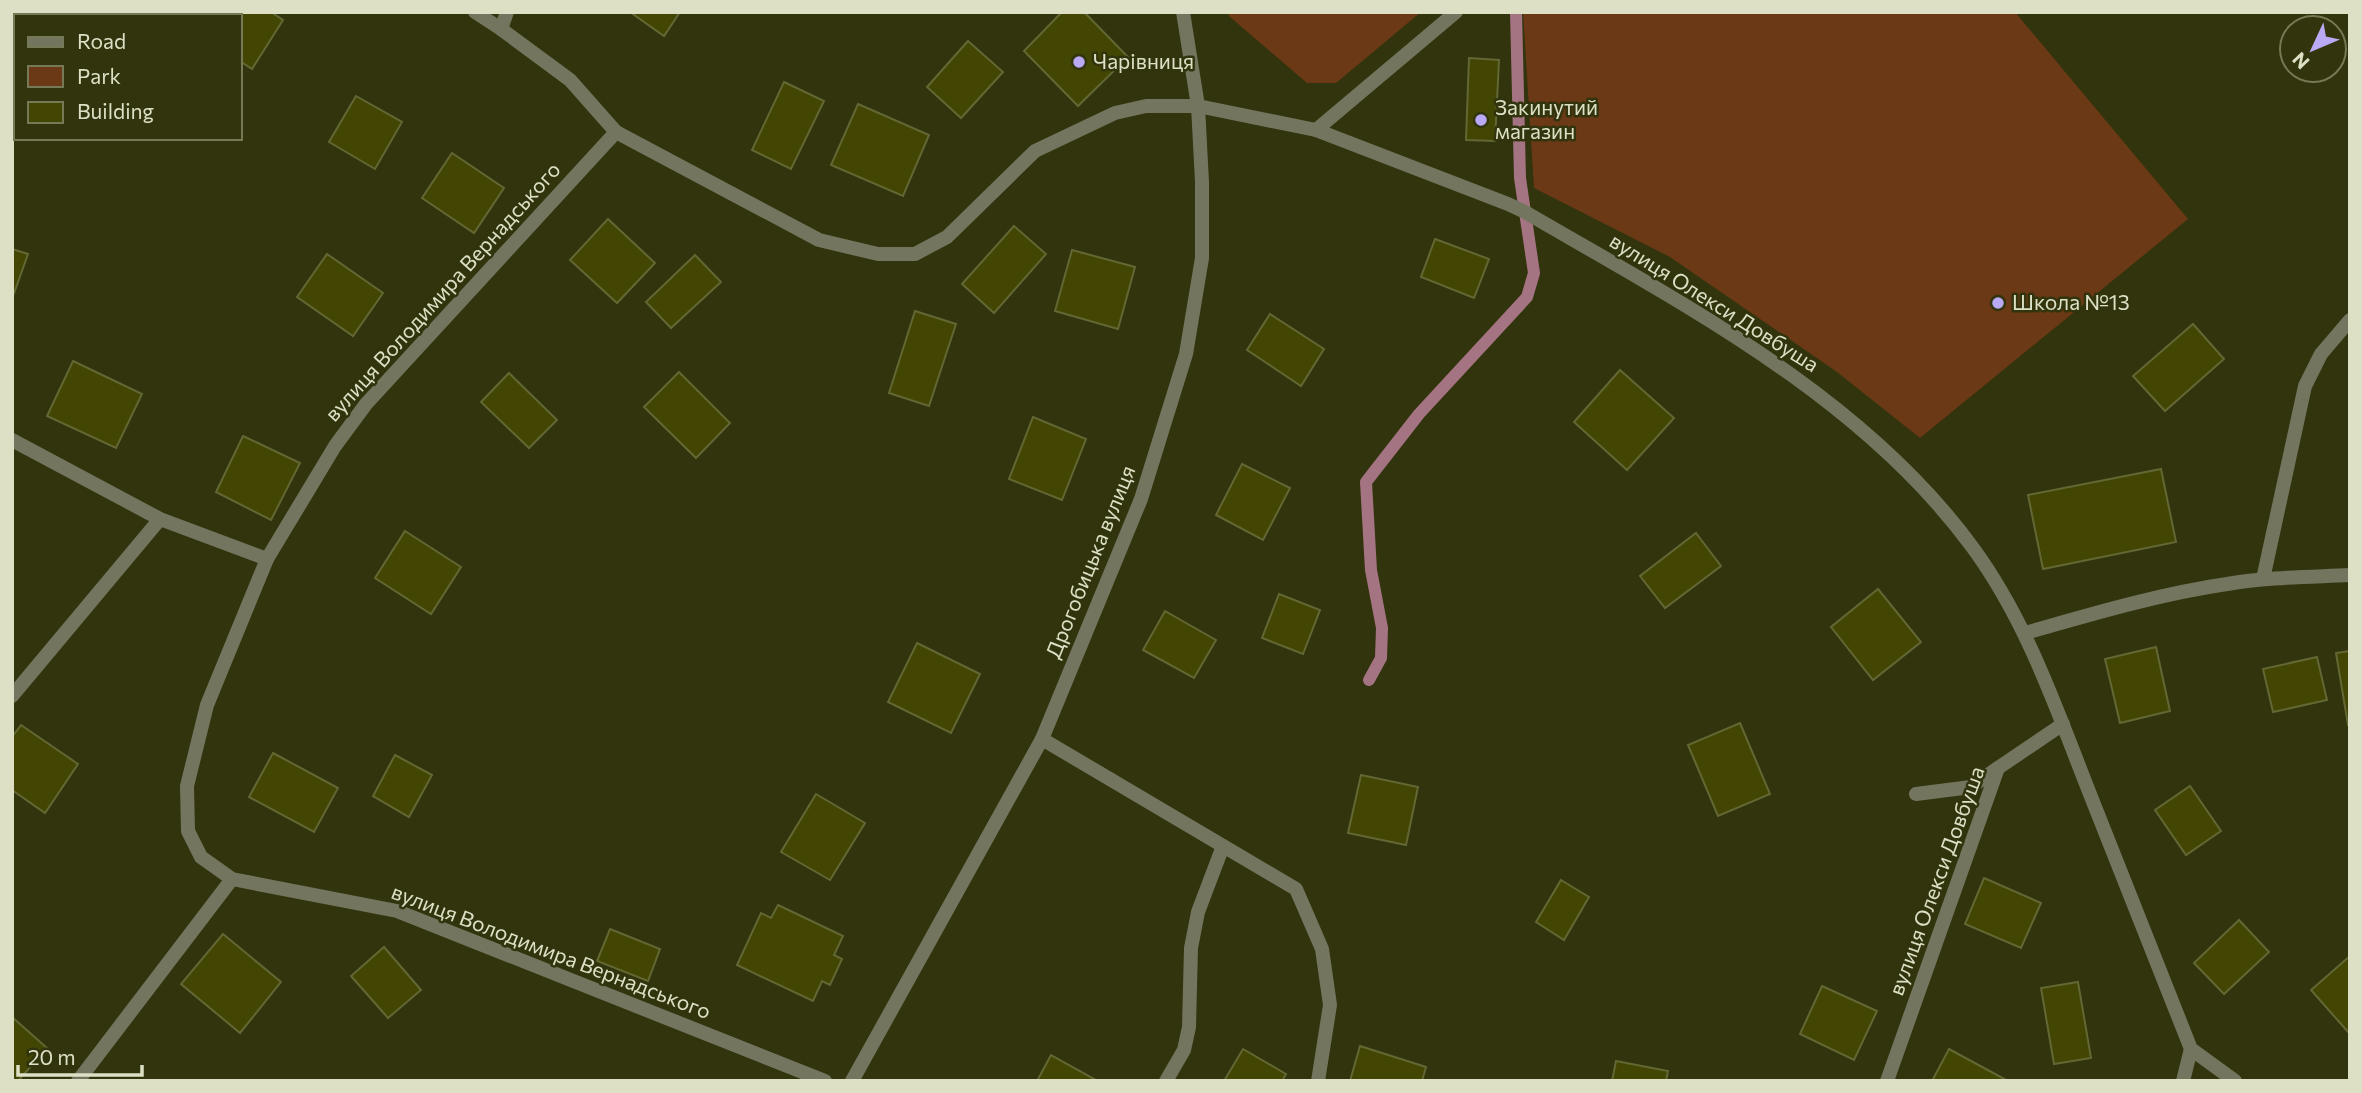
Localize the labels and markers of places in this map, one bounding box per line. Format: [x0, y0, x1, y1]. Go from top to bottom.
place label: Чарівниця [1093, 48, 1194, 73]
marker: Чарівниця [1071, 54, 1087, 70]
place label: Закинутий магазин [1495, 94, 1598, 143]
marker: Закинутий магазин [1473, 112, 1489, 128]
place label: Школа №13 [2012, 289, 2130, 314]
marker: Школа №13 [1990, 295, 2006, 311]

